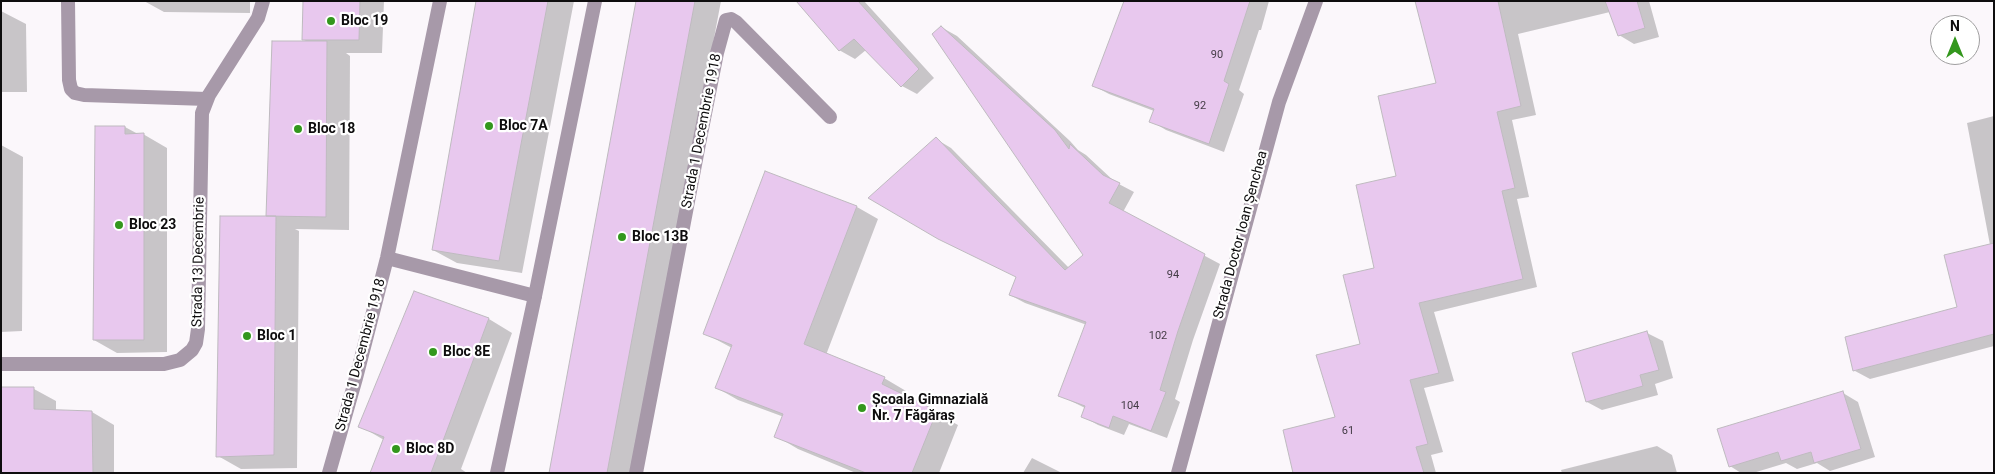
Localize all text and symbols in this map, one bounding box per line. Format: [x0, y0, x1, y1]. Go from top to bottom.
place label: Bloc 19 [341, 13, 388, 29]
marker: Bloc 19 [325, 15, 337, 27]
north arrow [1930, 15, 1980, 65]
text: N [1950, 18, 1960, 34]
house number: 90 [1211, 48, 1223, 62]
street label: Strada 1 Decembrie 1918 [679, 52, 725, 210]
house number: 92 [1194, 99, 1206, 113]
place label: Bloc 7A [499, 118, 548, 134]
marker: Bloc 7A [483, 120, 495, 132]
place label: Bloc 18 [308, 121, 355, 137]
marker: Bloc 18 [292, 123, 304, 135]
street label: Strada Doctor Ioan Șenchea [1210, 149, 1272, 321]
street label: Strada 13 Decembrie [189, 197, 209, 327]
place label: Bloc 23 [129, 217, 176, 233]
marker: Bloc 23 [113, 219, 125, 231]
place label: Bloc 13B [632, 229, 688, 245]
marker: Bloc 13B [616, 231, 628, 243]
house number: 94 [1167, 268, 1179, 282]
street label: Strada 1 Decembrie 1918 [333, 277, 389, 433]
place label: Bloc 1 [257, 328, 296, 344]
house number: 102 [1149, 329, 1167, 343]
marker: Bloc 1 [241, 330, 253, 342]
place label: Bloc 8E [443, 344, 490, 360]
marker: Bloc 8E [427, 346, 439, 358]
place label: Școala Gimnazială Nr. 7 Făgăraș [872, 392, 988, 424]
house number: 104 [1121, 399, 1139, 413]
marker: Școala Gimnazială Nr. 7 Făgăraș [856, 402, 868, 414]
house number: 61 [1342, 424, 1354, 438]
place label: Bloc 8D [406, 441, 454, 457]
marker: Bloc 8D [390, 443, 402, 455]

